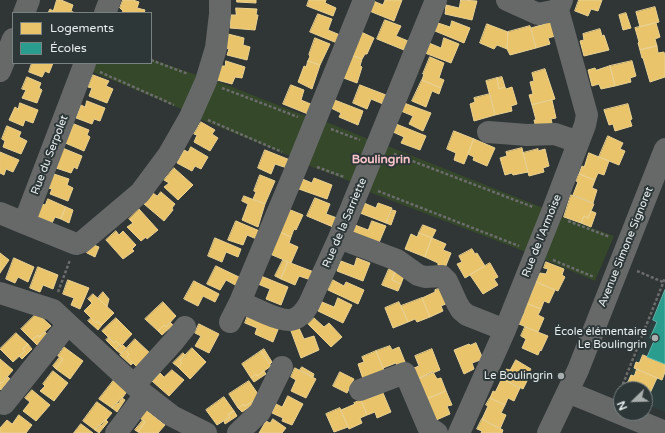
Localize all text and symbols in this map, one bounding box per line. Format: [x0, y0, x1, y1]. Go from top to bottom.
legend [12, 12, 152, 64]
text: Logements [50, 21, 114, 35]
text: Écoles [50, 41, 87, 55]
street label: Rue du Serpolet [29, 113, 71, 197]
district label: Boulingrin [352, 153, 410, 167]
street label: Rue de la Sarriette [320, 176, 370, 270]
street label: Avenue Simone Signoret [596, 185, 656, 309]
street label: Rue de l'Armoise [519, 193, 565, 279]
place label: École élémentaire Le Boulingrin [554, 325, 647, 351]
marker: École élémentaire Le Boulingrin [650, 333, 660, 343]
place label: Le Boulingrin [484, 369, 553, 383]
marker: Le Boulingrin [556, 371, 566, 381]
north arrow [613, 381, 653, 421]
text: N [615, 399, 630, 412]

